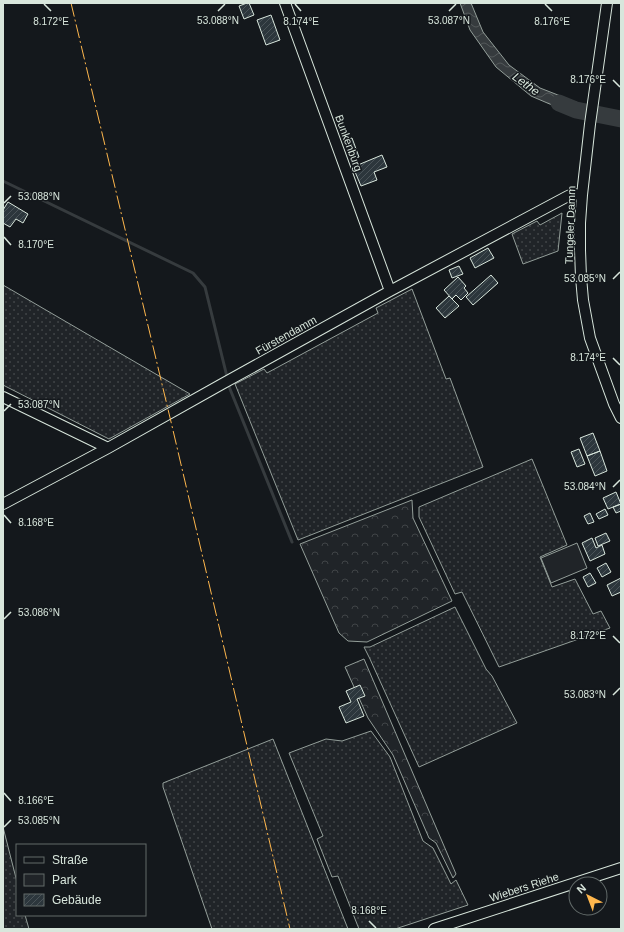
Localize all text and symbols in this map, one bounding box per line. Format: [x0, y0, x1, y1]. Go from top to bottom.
text: 53.088°N [197, 15, 239, 26]
text: 53.087°N [428, 15, 470, 26]
text: 8.172°E [33, 16, 69, 27]
text: 8.174°E [283, 16, 319, 27]
text: 8.176°E [534, 16, 570, 27]
water label: Lethe [510, 70, 543, 99]
text: 8.176°E [570, 74, 606, 85]
street label: Bunkenburg [333, 113, 365, 173]
street label: Tungeler Damm [563, 186, 577, 264]
text: 53.088°N [18, 191, 60, 202]
text: 8.170°E [18, 239, 54, 250]
text: 53.085°N [564, 273, 606, 284]
street label: Fürstendamm [253, 313, 319, 357]
text: 8.174°E [570, 352, 606, 363]
text: 53.087°N [18, 399, 60, 410]
text: 53.084°N [564, 481, 606, 492]
text: 8.168°E [18, 517, 54, 528]
text: 53.086°N [18, 607, 60, 618]
text: 8.172°E [570, 630, 606, 641]
text: 53.083°N [564, 689, 606, 700]
text: 8.166°E [18, 795, 54, 806]
text: 53.085°N [18, 815, 60, 826]
legend [16, 844, 146, 916]
text: Straße [52, 853, 88, 867]
street label: Wiebers Riehe [488, 870, 560, 904]
text: Park [52, 873, 78, 887]
north arrow [568, 876, 608, 916]
text: N [574, 881, 588, 896]
text: Gebäude [52, 893, 102, 907]
text: 8.168°E [351, 905, 387, 916]

